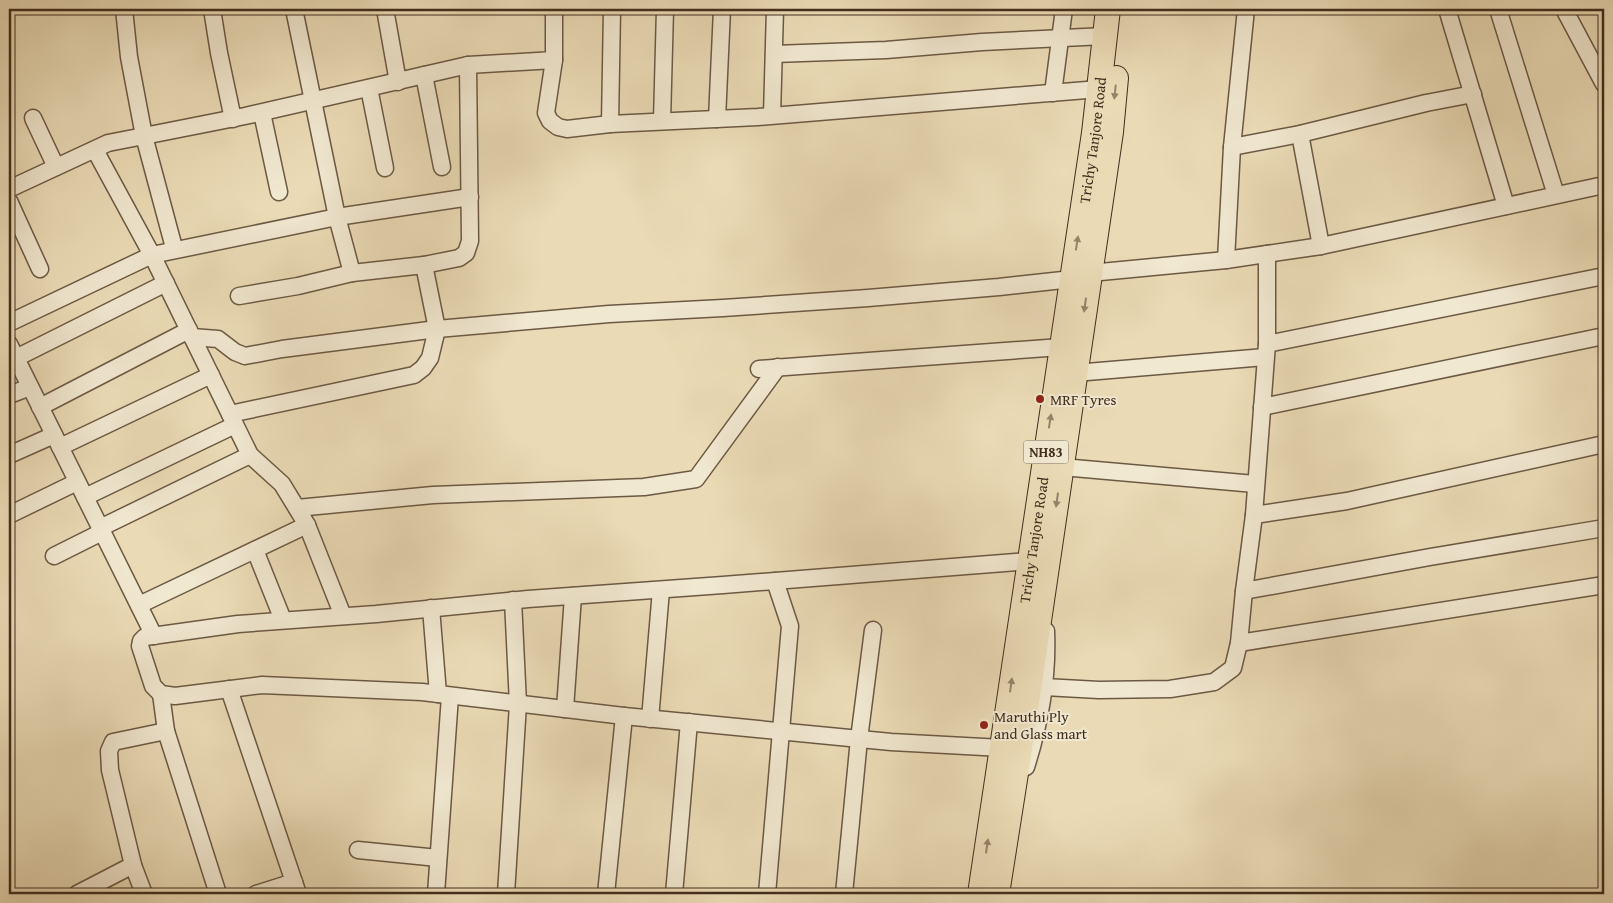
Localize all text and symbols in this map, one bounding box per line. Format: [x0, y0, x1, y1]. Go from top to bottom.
street label: Trichy Tanjore Road [1073, 76, 1111, 205]
one-way arrow [1111, 84, 1119, 100]
one-way arrow [1074, 234, 1082, 250]
one-way arrow [1081, 297, 1089, 313]
place label: MRF Tyres [1050, 389, 1116, 410]
marker: MRF Tyres [1034, 393, 1046, 405]
one-way arrow [1047, 412, 1055, 428]
road number: NH83 [1024, 441, 1068, 464]
street label: Trichy Tanjore Road [1013, 475, 1053, 604]
one-way arrow [1053, 493, 1061, 509]
one-way arrow [1007, 677, 1015, 693]
place label: Maruthi Ply and Glass mart [994, 706, 1088, 744]
marker: Maruthi Ply and Glass mart [978, 719, 990, 731]
one-way arrow [984, 838, 992, 854]

